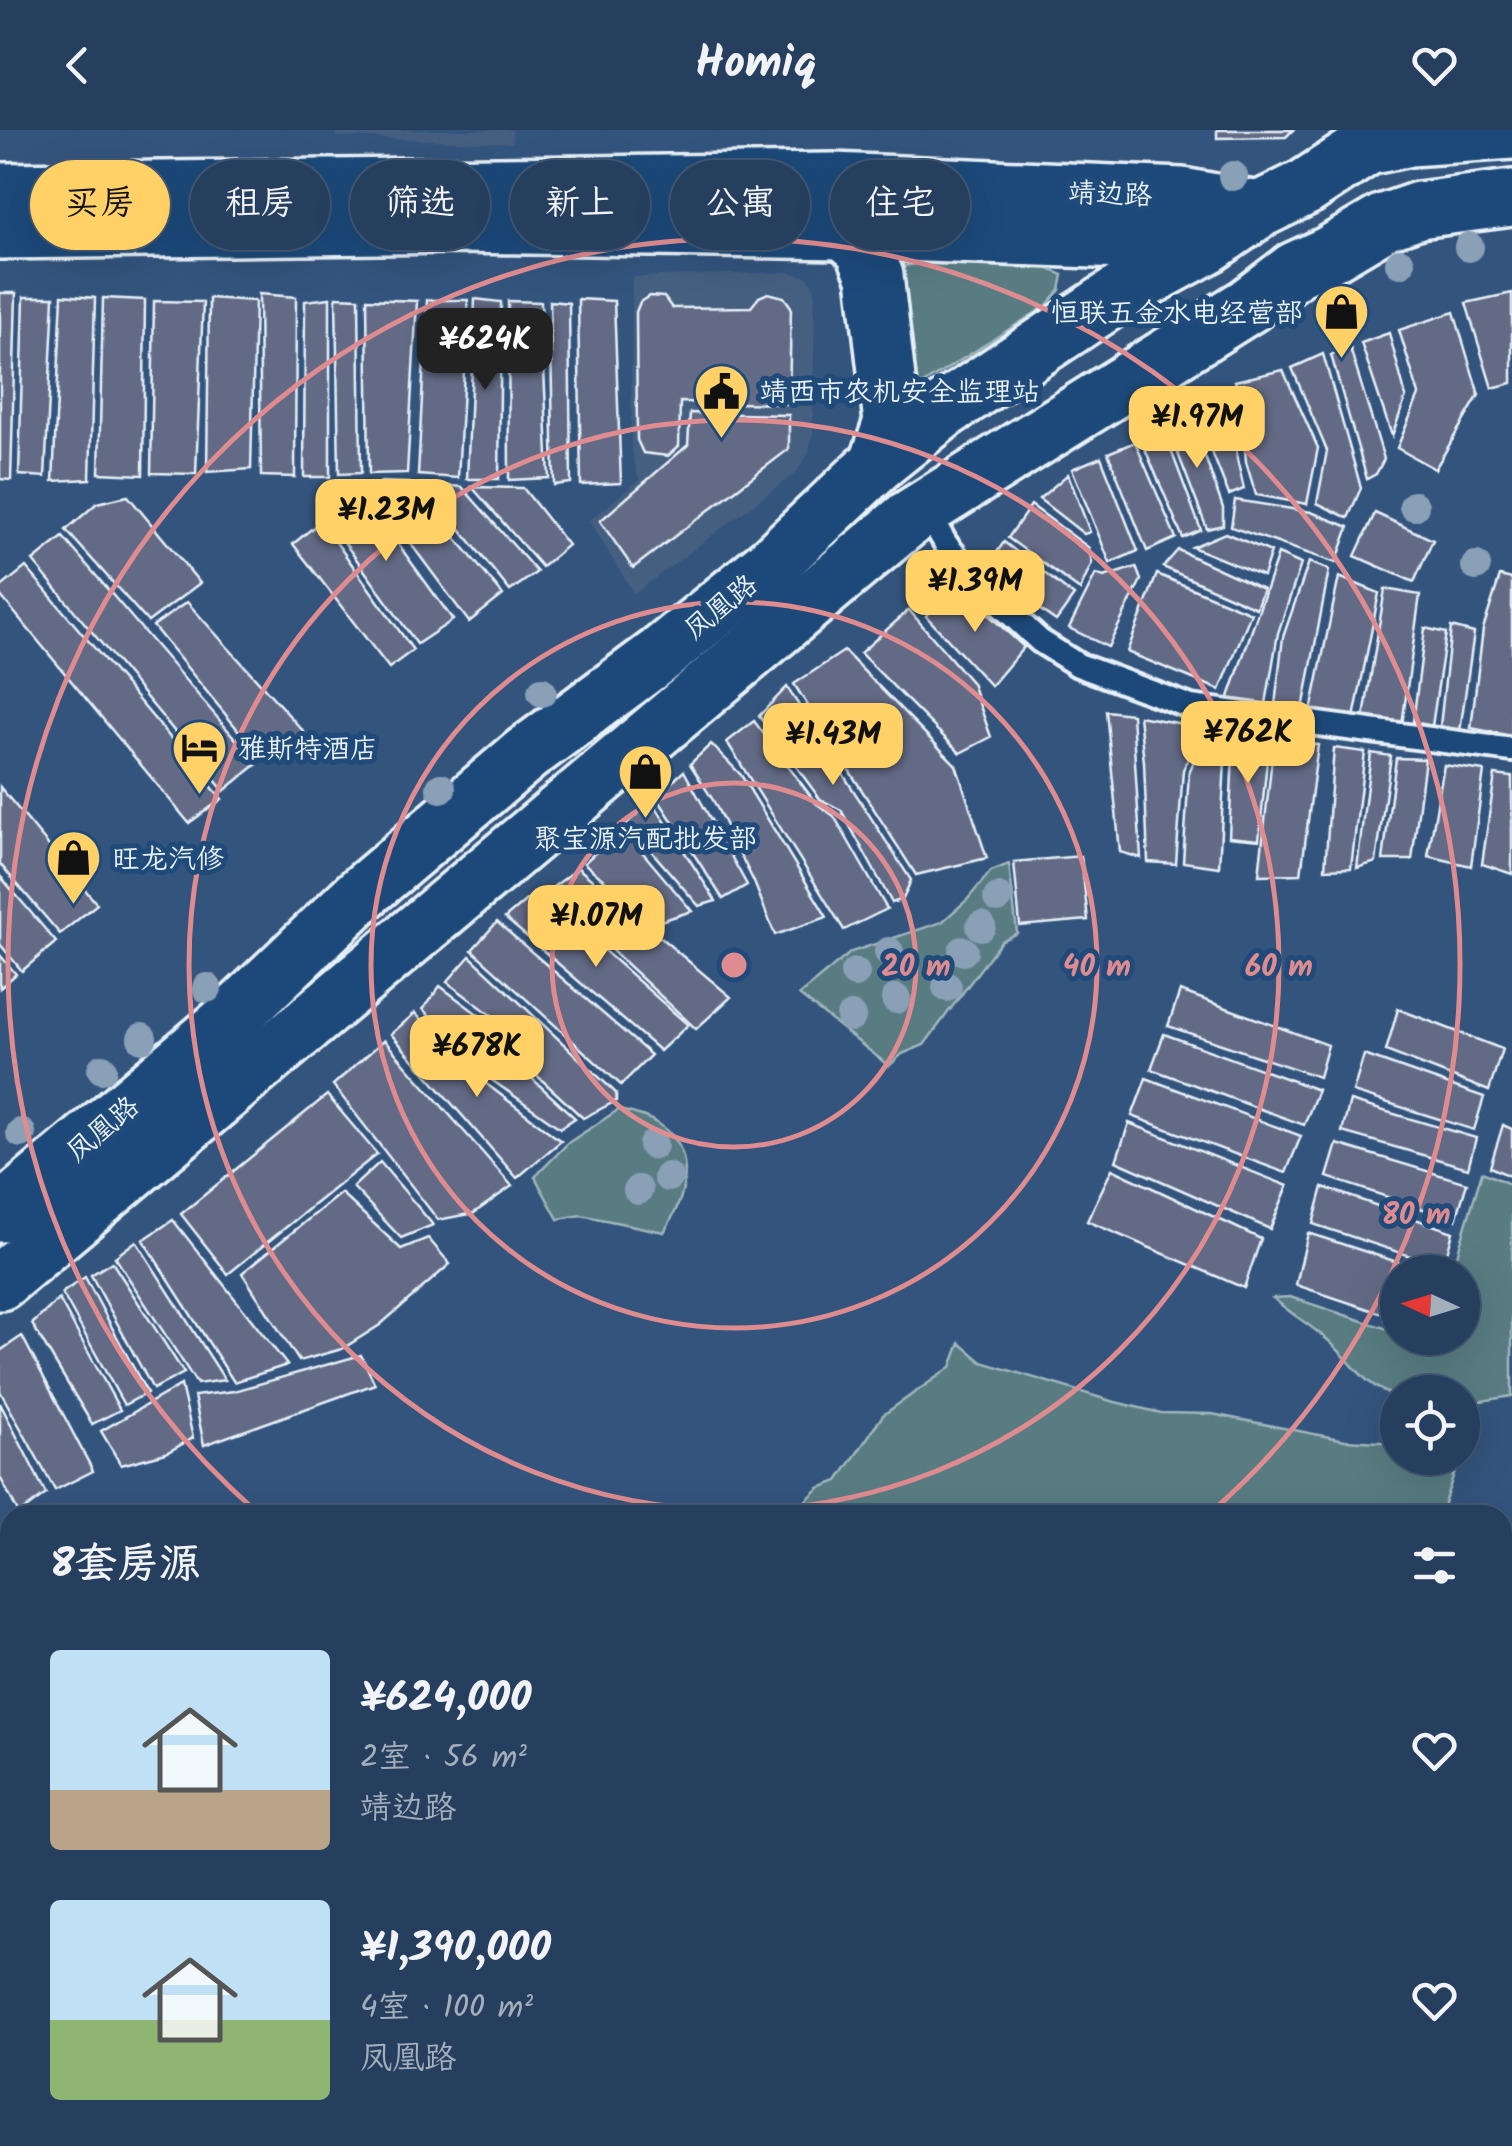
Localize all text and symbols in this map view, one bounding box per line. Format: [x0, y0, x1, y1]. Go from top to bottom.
text: Homiq [695, 29, 817, 101]
icon: back [50, 38, 105, 93]
icon: heart [1407, 38, 1462, 93]
chip: 买房 [30, 160, 170, 250]
chip: 租房 [190, 160, 330, 250]
chip: 筛选 [350, 160, 490, 250]
chip: 新上 [510, 160, 650, 250]
chip: 公寓 [670, 160, 810, 250]
chip: 住宅 [830, 160, 970, 250]
street label: 靖边路 [1067, 172, 1153, 219]
shop icon: 恒联五金水电经营部 [1312, 282, 1372, 361]
place label: 恒联五金水电经营部 [1051, 292, 1303, 337]
pin: ¥624K [415, 308, 555, 393]
text: ¥624K [439, 315, 531, 366]
public building icon: 靖西市农机安全监理站 [691, 361, 751, 440]
place label: 靖西市农机安全监理站 [760, 371, 1040, 416]
pin: ¥1.97M [1116, 386, 1278, 471]
text: ¥1.97M [1151, 393, 1243, 444]
pin: ¥1.23M [305, 479, 467, 564]
text: ¥1.23M [337, 486, 435, 537]
pin: ¥1.39M [894, 550, 1056, 635]
text: ¥1.39M [928, 557, 1022, 608]
street label: 凤凰路 [675, 564, 768, 652]
pin: ¥762K [1178, 701, 1318, 786]
pin: ¥1.43M [752, 703, 914, 788]
text: ¥762K [1203, 708, 1293, 759]
text: ¥1.43M [785, 710, 881, 761]
hotel icon: 雅斯特酒店 [169, 718, 229, 797]
place label: 雅斯特酒店 [238, 728, 378, 773]
shop icon: 聚宝源汽配批发部 [615, 742, 675, 821]
place label: 聚宝源汽配批发部 [533, 818, 757, 863]
shop icon: 旺龙汽修 [43, 828, 103, 907]
place label: 旺龙汽修 [112, 838, 224, 883]
pin: ¥1.07M [515, 885, 677, 970]
text: ¥1.07M [550, 892, 642, 943]
text: 20 m [882, 944, 951, 992]
text: 40 m [1063, 944, 1131, 992]
text: 60 m [1245, 944, 1313, 992]
centre of rings [716, 947, 752, 983]
pin: ¥678K [407, 1015, 547, 1100]
text: ¥678K [432, 1022, 522, 1073]
street label: 凤凰路 [57, 1086, 150, 1174]
text: 80 m [1381, 1192, 1451, 1240]
north arrow [1380, 1255, 1480, 1355]
map controls [1380, 1255, 1480, 1475]
button: locate [1380, 1375, 1480, 1475]
text: 8套房源 [50, 1532, 201, 1599]
icon: filters [1407, 1538, 1462, 1593]
text: ¥624,000 [360, 1666, 532, 1733]
icon: home [130, 1690, 250, 1810]
icon: heart [1407, 1723, 1462, 1778]
text: 2室 · 56 m² [360, 1733, 527, 1784]
text: 靖边路 [360, 1784, 456, 1835]
text: ¥1,390,000 [360, 1916, 551, 1983]
icon: home [130, 1940, 250, 2060]
icon: heart [1407, 1973, 1462, 2028]
text: 4室 · 100 m² [360, 1983, 533, 2034]
text: 凤凰路 [360, 2034, 456, 2085]

